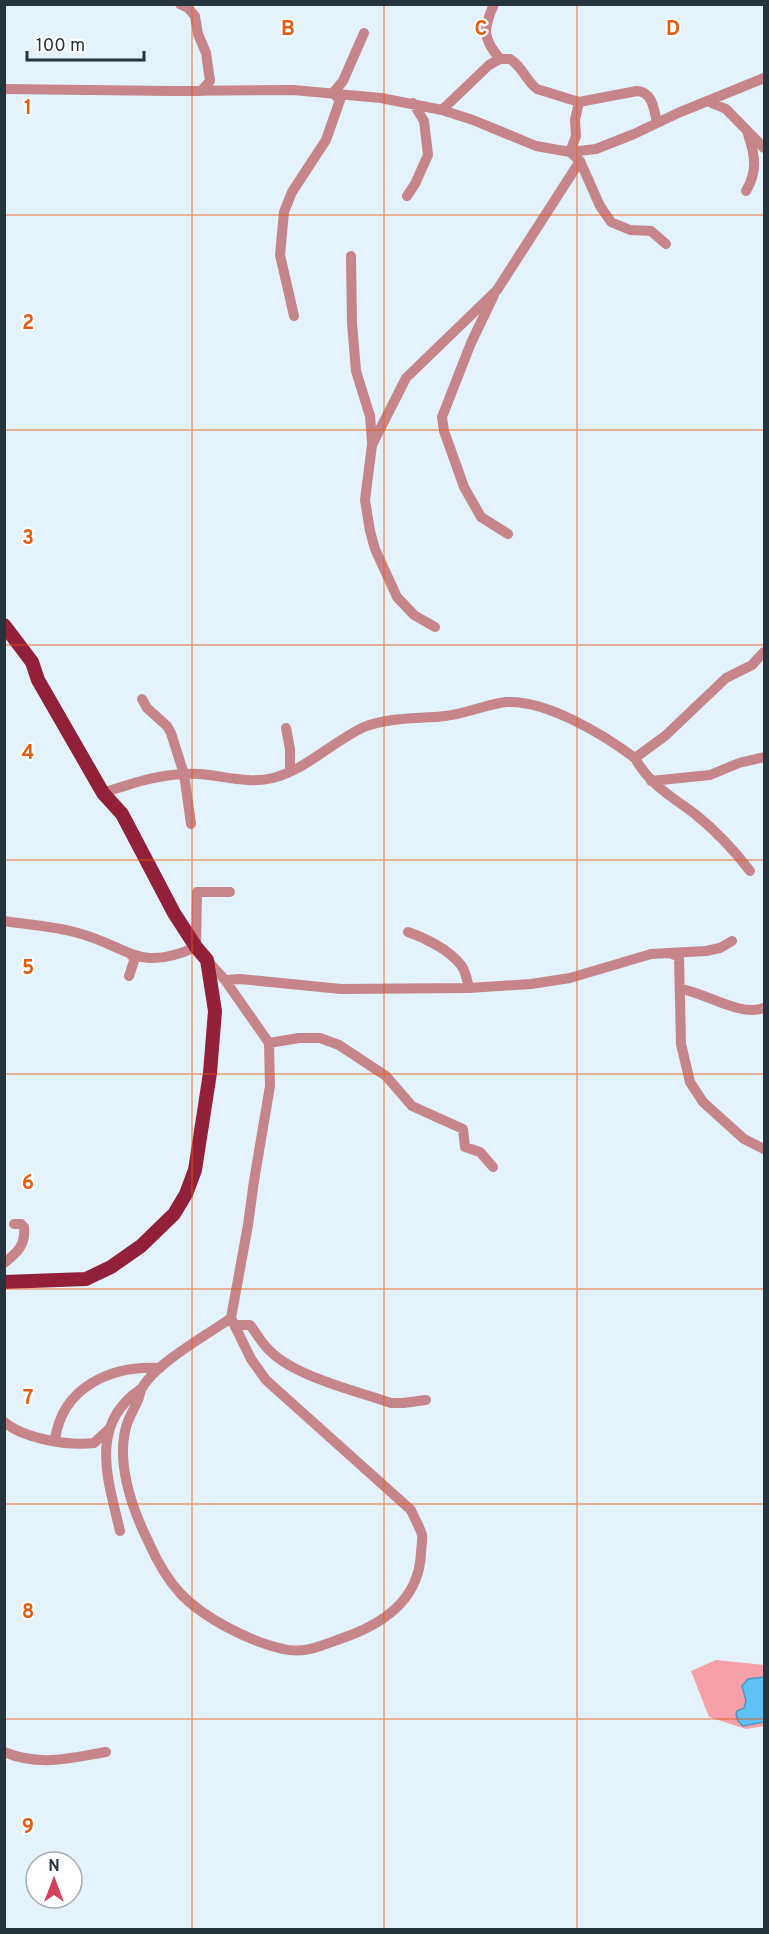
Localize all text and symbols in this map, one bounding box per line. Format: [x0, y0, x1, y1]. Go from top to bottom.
text: B [281, 17, 295, 43]
text: C [475, 17, 487, 43]
text: D [666, 17, 680, 43]
scale bar [27, 24, 144, 62]
text: 100 m [36, 35, 85, 58]
text: 1 [24, 96, 32, 122]
text: 2 [22, 311, 34, 337]
text: 3 [22, 526, 34, 552]
text: 4 [22, 741, 34, 767]
text: 5 [22, 956, 34, 982]
text: 6 [22, 1171, 34, 1197]
text: 7 [23, 1386, 33, 1412]
text: 8 [22, 1600, 34, 1626]
text: 9 [22, 1815, 34, 1841]
north arrow [24, 1850, 84, 1910]
text: N [48, 1857, 60, 1877]

